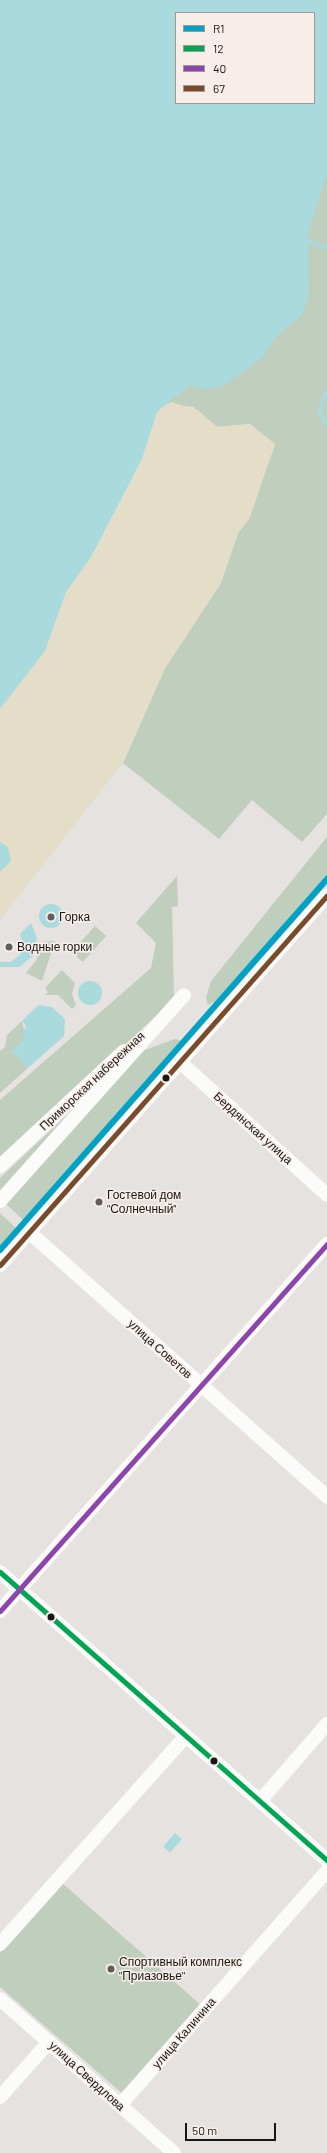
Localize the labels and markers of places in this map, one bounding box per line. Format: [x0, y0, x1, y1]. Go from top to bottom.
place label: Горка [59, 910, 90, 924]
marker: Горка [46, 912, 56, 922]
place label: Водные горки [17, 940, 92, 954]
marker: Водные горки [4, 942, 14, 952]
unlabelled marker [161, 1073, 171, 1083]
place label: Гостевой дом "Солнечный" [107, 1188, 181, 1216]
marker: Гостевой дом "Солнечный" [94, 1197, 104, 1207]
unlabelled marker [46, 1612, 56, 1622]
unlabelled marker [209, 1756, 219, 1766]
place label: Спортивный комплекс "Приазовье" [119, 1955, 242, 1983]
marker: Спортивный комплекс "Приазовье" [106, 1964, 116, 1974]

